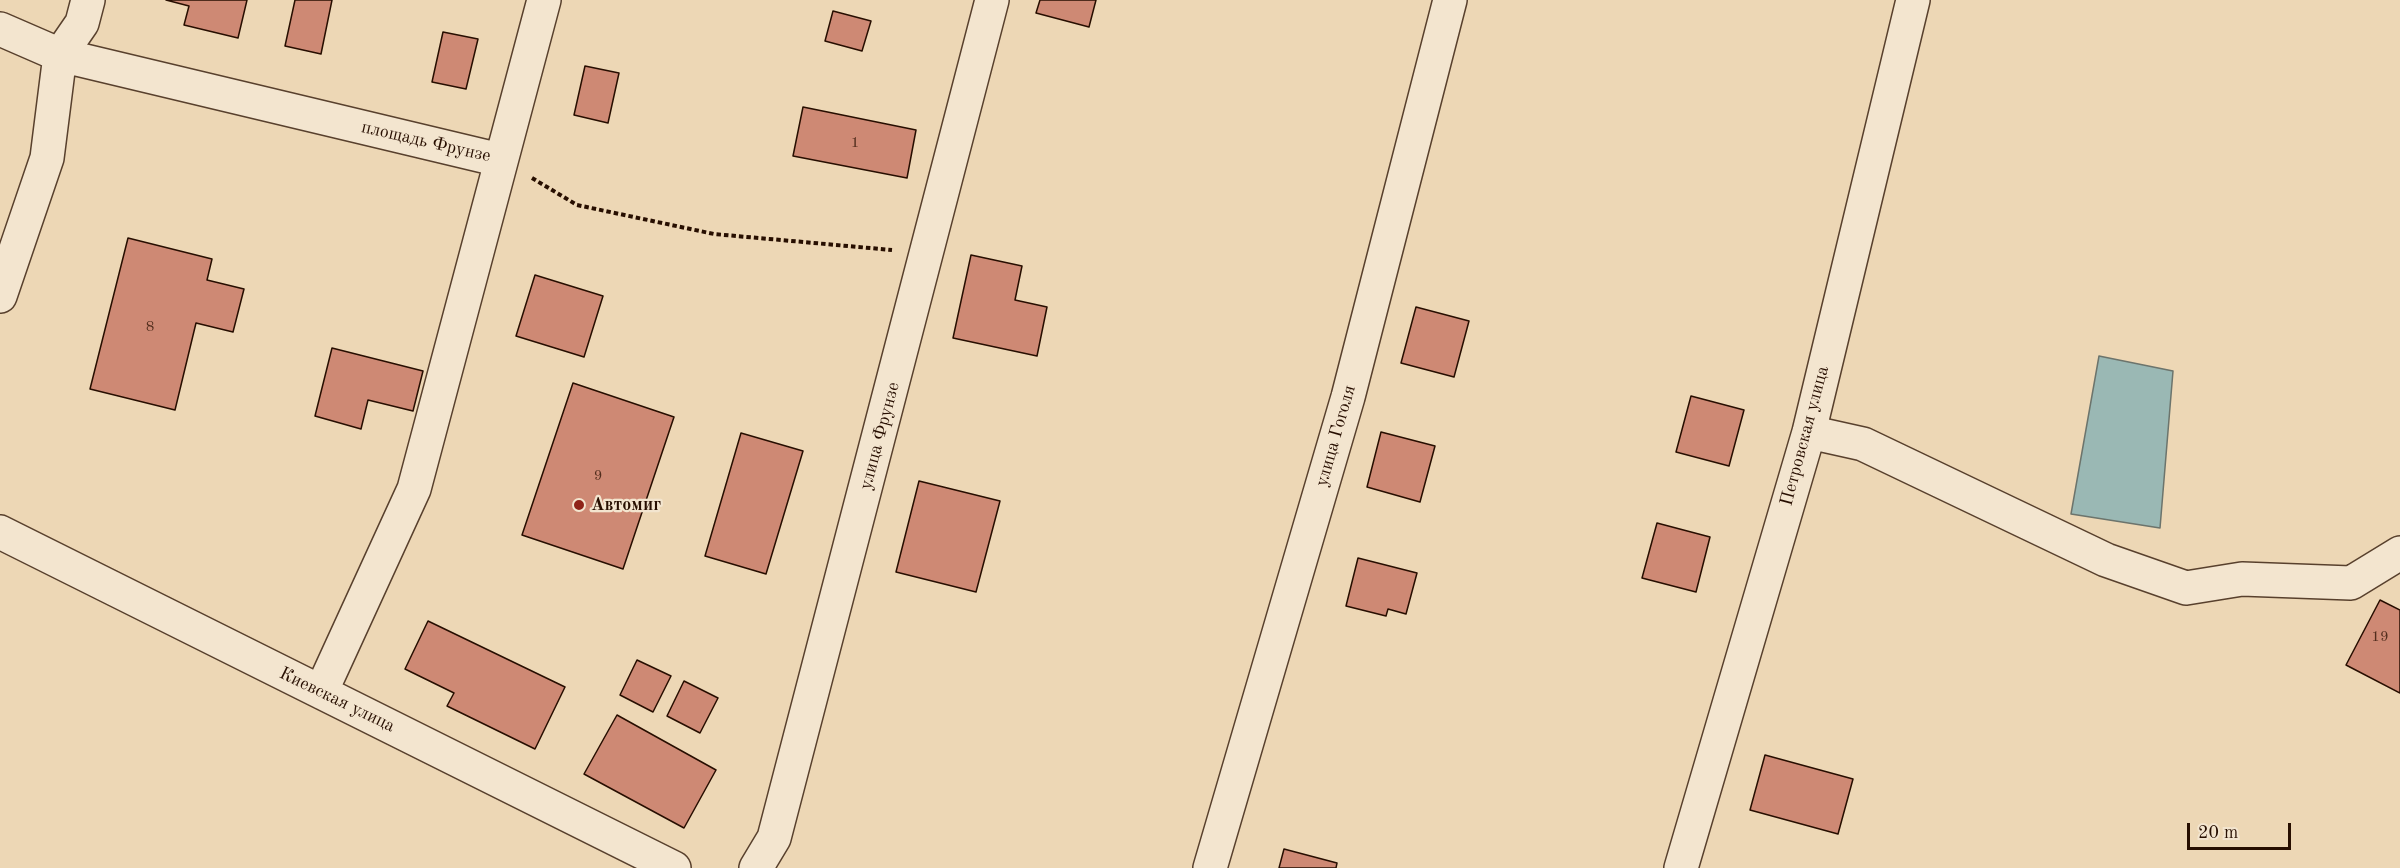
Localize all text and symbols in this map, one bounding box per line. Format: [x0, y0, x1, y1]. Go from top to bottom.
street label: площадь Фрунзе [359, 117, 493, 167]
house number: 1 [851, 134, 859, 152]
house number: 8 [146, 318, 154, 336]
street label: Петровская улица [1776, 364, 1834, 508]
street label: улица Фрунзе [855, 380, 905, 492]
street label: улица Гоголя [1311, 383, 1361, 489]
house number: 9 [594, 467, 602, 485]
place label: Автомиг [591, 494, 661, 516]
marker: Автомиг [572, 498, 586, 512]
house number: 19 [2371, 628, 2389, 646]
street label: Киевская улица [276, 663, 398, 737]
scale bar [2190, 811, 2294, 849]
text: 20 m [2198, 824, 2238, 842]

